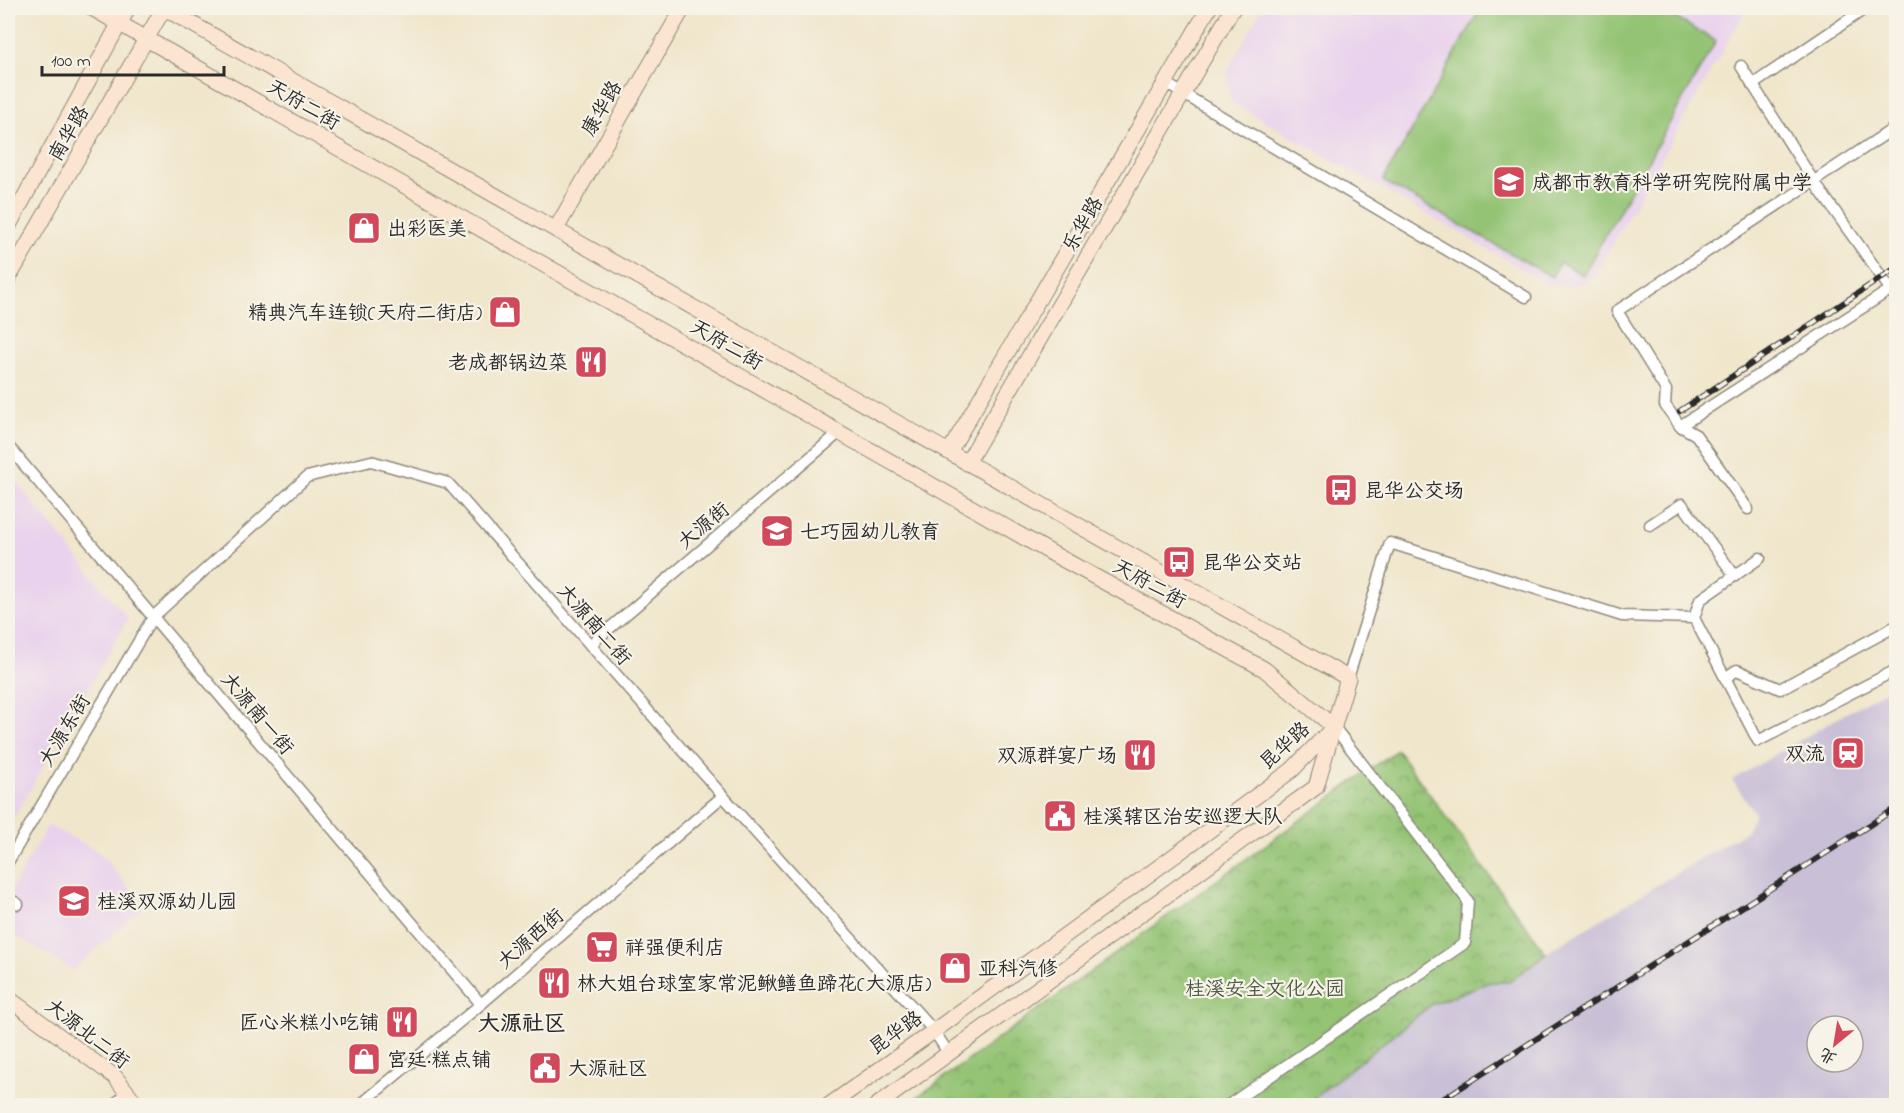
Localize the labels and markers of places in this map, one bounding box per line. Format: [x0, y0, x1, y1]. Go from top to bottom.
school or university icon: 成都市教育科学研究院附属中学 [1491, 164, 1527, 200]
place label: 成都市教育科学研究院附属中学 [1532, 170, 1812, 199]
shop icon: 出彩医美 [346, 210, 382, 246]
place label: 出彩医美 [387, 216, 467, 245]
shop icon: 精典汽车连锁(天府二街店) [487, 294, 523, 330]
place label: 精典汽车连锁(天府二街店) [248, 300, 482, 329]
restaurant icon: 老成都锅边菜 [573, 344, 609, 380]
place label: 老成都锅边菜 [448, 350, 568, 379]
bus stop icon: 昆华公交场 [1323, 472, 1359, 508]
place label: 昆华公交场 [1364, 478, 1464, 507]
school or university icon: 七巧园幼儿教育 [759, 513, 795, 549]
place label: 七巧园幼儿教育 [800, 519, 940, 548]
bus stop icon: 昆华公交站 [1161, 544, 1197, 580]
place label: 昆华公交站 [1202, 550, 1302, 579]
station icon: 双流 [1830, 735, 1866, 771]
restaurant icon: 双源群宴广场 [1122, 737, 1158, 773]
place label: 双流 [1785, 741, 1825, 770]
place label: 双源群宴广场 [997, 743, 1117, 772]
public building icon: 桂溪辖区治安巡逻大队 [1042, 798, 1078, 834]
place label: 桂溪辖区治安巡逻大队 [1083, 804, 1283, 833]
school or university icon: 桂溪双源幼儿园 [56, 883, 92, 919]
place label: 桂溪双源幼儿园 [97, 889, 237, 918]
supermarket icon: 祥强便利店 [584, 929, 620, 965]
place label: 祥强便利店 [625, 935, 725, 964]
shop icon: 亚科汽修 [937, 950, 973, 986]
place label: 亚科汽修 [978, 956, 1058, 985]
restaurant icon: 林大姐台球室家常泥鳅鳝鱼蹄花(大源店) [536, 965, 572, 1001]
place label: 林大姐台球室家常泥鳅鳝鱼蹄花(大源店) [577, 971, 931, 1000]
restaurant icon: 匠心米糕小吃铺 [384, 1004, 420, 1040]
place label: 匠心米糕小吃铺 [239, 1010, 379, 1039]
shop icon: 宫廷·糕点铺 [346, 1041, 382, 1077]
place label: 宫廷·糕点铺 [387, 1047, 491, 1076]
public building icon: 大源社区 [527, 1050, 563, 1086]
place label: 大源社区 [568, 1056, 648, 1085]

